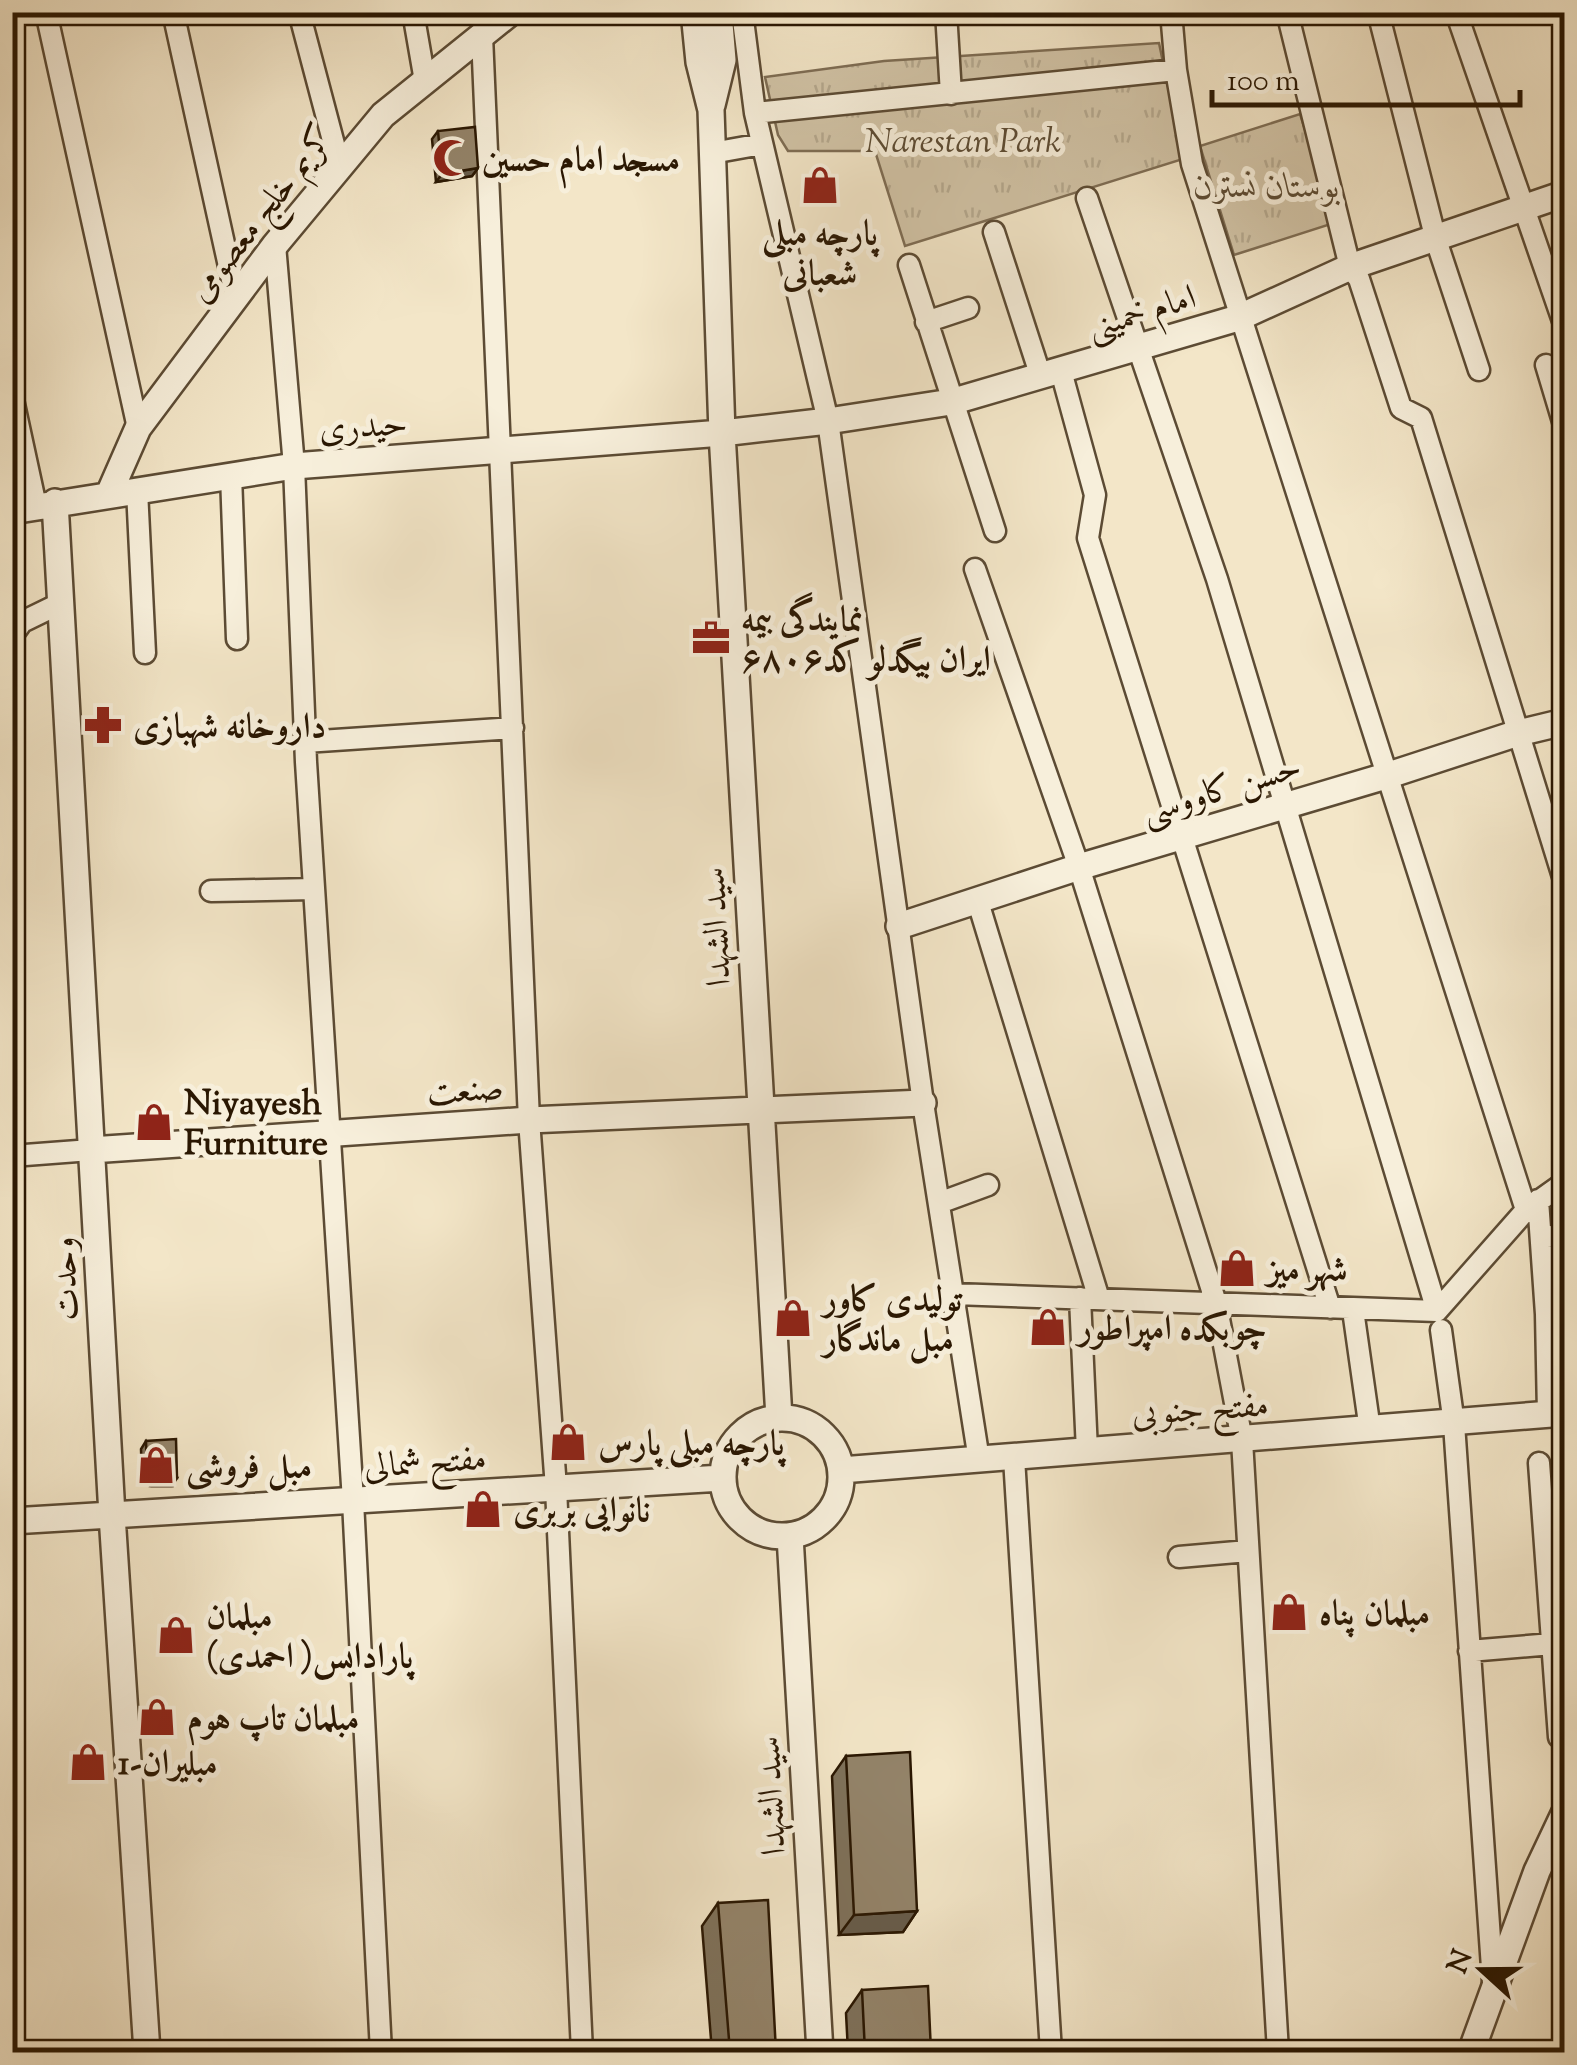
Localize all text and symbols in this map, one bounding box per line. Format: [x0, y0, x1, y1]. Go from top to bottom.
scale bar [1212, 45, 1520, 107]
text: 100 m [1227, 61, 1300, 104]
street label: کریم خلج معصومی [177, 116, 350, 316]
park label: Narestan Park [865, 118, 1061, 169]
place label: مسجد امام حسین [482, 136, 680, 189]
mosque icon: مسجد امام حسین [431, 137, 473, 179]
park label: بوستان نسترن [1194, 163, 1341, 214]
shop icon: پارچه مبلی شعبانی [799, 164, 841, 206]
place label: پارچه مبلی شعبانی [761, 210, 880, 301]
street label: امام خمینی [1081, 274, 1204, 357]
street label: حیدری [317, 400, 409, 457]
place label: نمایندگی بیمه ایران بیگدلو کد۶۸۰۶ [741, 592, 991, 687]
office icon: نمایندگی بیمه ایران بیگدلو کد۶۸۰۶ [690, 617, 732, 659]
place label: داروخانه شهبازی [133, 703, 326, 754]
pharmacy icon: داروخانه شهبازی [82, 704, 124, 746]
street label: حسن کاووسی [1136, 743, 1308, 840]
street label: سید الشهدا [690, 866, 747, 988]
street label: صنعت [425, 1064, 505, 1121]
place label: Niyayesh Furniture [184, 1080, 328, 1171]
shop icon: Niyayesh Furniture [133, 1101, 175, 1143]
street label: وحدت [40, 1235, 95, 1322]
place label: شهر میز [1263, 1246, 1347, 1297]
shop icon: شهر میز [1216, 1247, 1258, 1289]
place label: تولیدی کاور مبل ماندگار [819, 1276, 963, 1367]
shop icon: تولیدی کاور مبل ماندگار [772, 1297, 814, 1339]
place label: چوبکده امپراطور [1074, 1305, 1267, 1356]
shop icon: چوبکده امپراطور [1027, 1306, 1069, 1348]
street label: مفتح جنوبی [1130, 1381, 1271, 1444]
place label: پارچه مبلی پارس [598, 1420, 787, 1471]
shop icon: پارچه مبلی پارس [547, 1421, 589, 1463]
street label: مفتح شمالی [362, 1435, 488, 1496]
place label: مبل فروشی [186, 1443, 312, 1494]
shop icon: مبل فروشی [135, 1444, 177, 1486]
place label: نانوایی بربری [513, 1487, 651, 1538]
shop icon: نانوایی بربری [462, 1488, 504, 1530]
place label: مبلمان پناه [1319, 1590, 1430, 1641]
shop icon: مبلمان پناه [1268, 1591, 1310, 1633]
place label: مبلمان پارادایس( احمدی) [206, 1593, 416, 1684]
shop icon: مبلمان پارادایس( احمدی) [155, 1614, 197, 1656]
place label: مبلمان تاپ هوم [187, 1695, 359, 1748]
shop icon: مبلمان تاپ هوم [136, 1696, 178, 1738]
street label: سید الشهدا [745, 1735, 802, 1857]
place label: مبلیران-1 [118, 1740, 218, 1791]
shop icon: مبلیران-1 [67, 1741, 109, 1783]
north arrow [1432, 1920, 1532, 2020]
text: N [1439, 1945, 1484, 1980]

